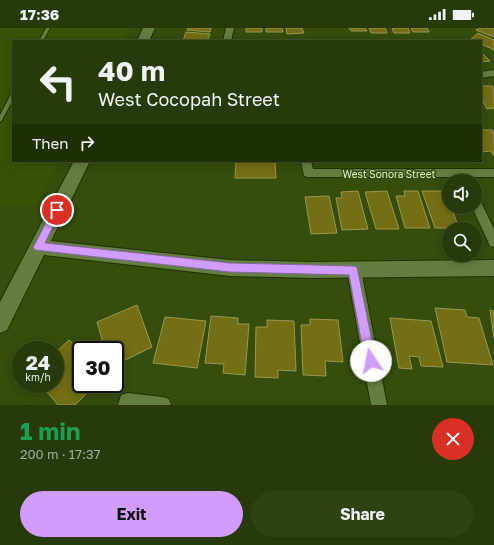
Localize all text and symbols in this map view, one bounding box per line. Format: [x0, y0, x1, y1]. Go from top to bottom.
text: 17:36 [20, 5, 59, 23]
text: 40 m [98, 54, 165, 87]
icon: left [32, 56, 84, 108]
text: West Cocopah Street [98, 88, 280, 110]
icon: right [76, 132, 98, 154]
text: Then [32, 134, 68, 152]
street label: West Sonora Street [343, 168, 435, 180]
map controls [442, 174, 482, 262]
button: sound [442, 174, 482, 214]
pin [40, 193, 74, 227]
icon: arrive [46, 199, 68, 221]
button: search [442, 222, 482, 262]
position arrow [350, 340, 392, 382]
speed limit sign: 30 [72, 341, 124, 393]
text: 24 [26, 350, 50, 374]
text: km/h [25, 371, 51, 383]
text: 1 min [20, 416, 80, 445]
button: close [432, 418, 474, 460]
text: 200 m · 17:37 [20, 446, 100, 462]
button: Exit [20, 491, 243, 537]
button: Share [251, 491, 474, 537]

